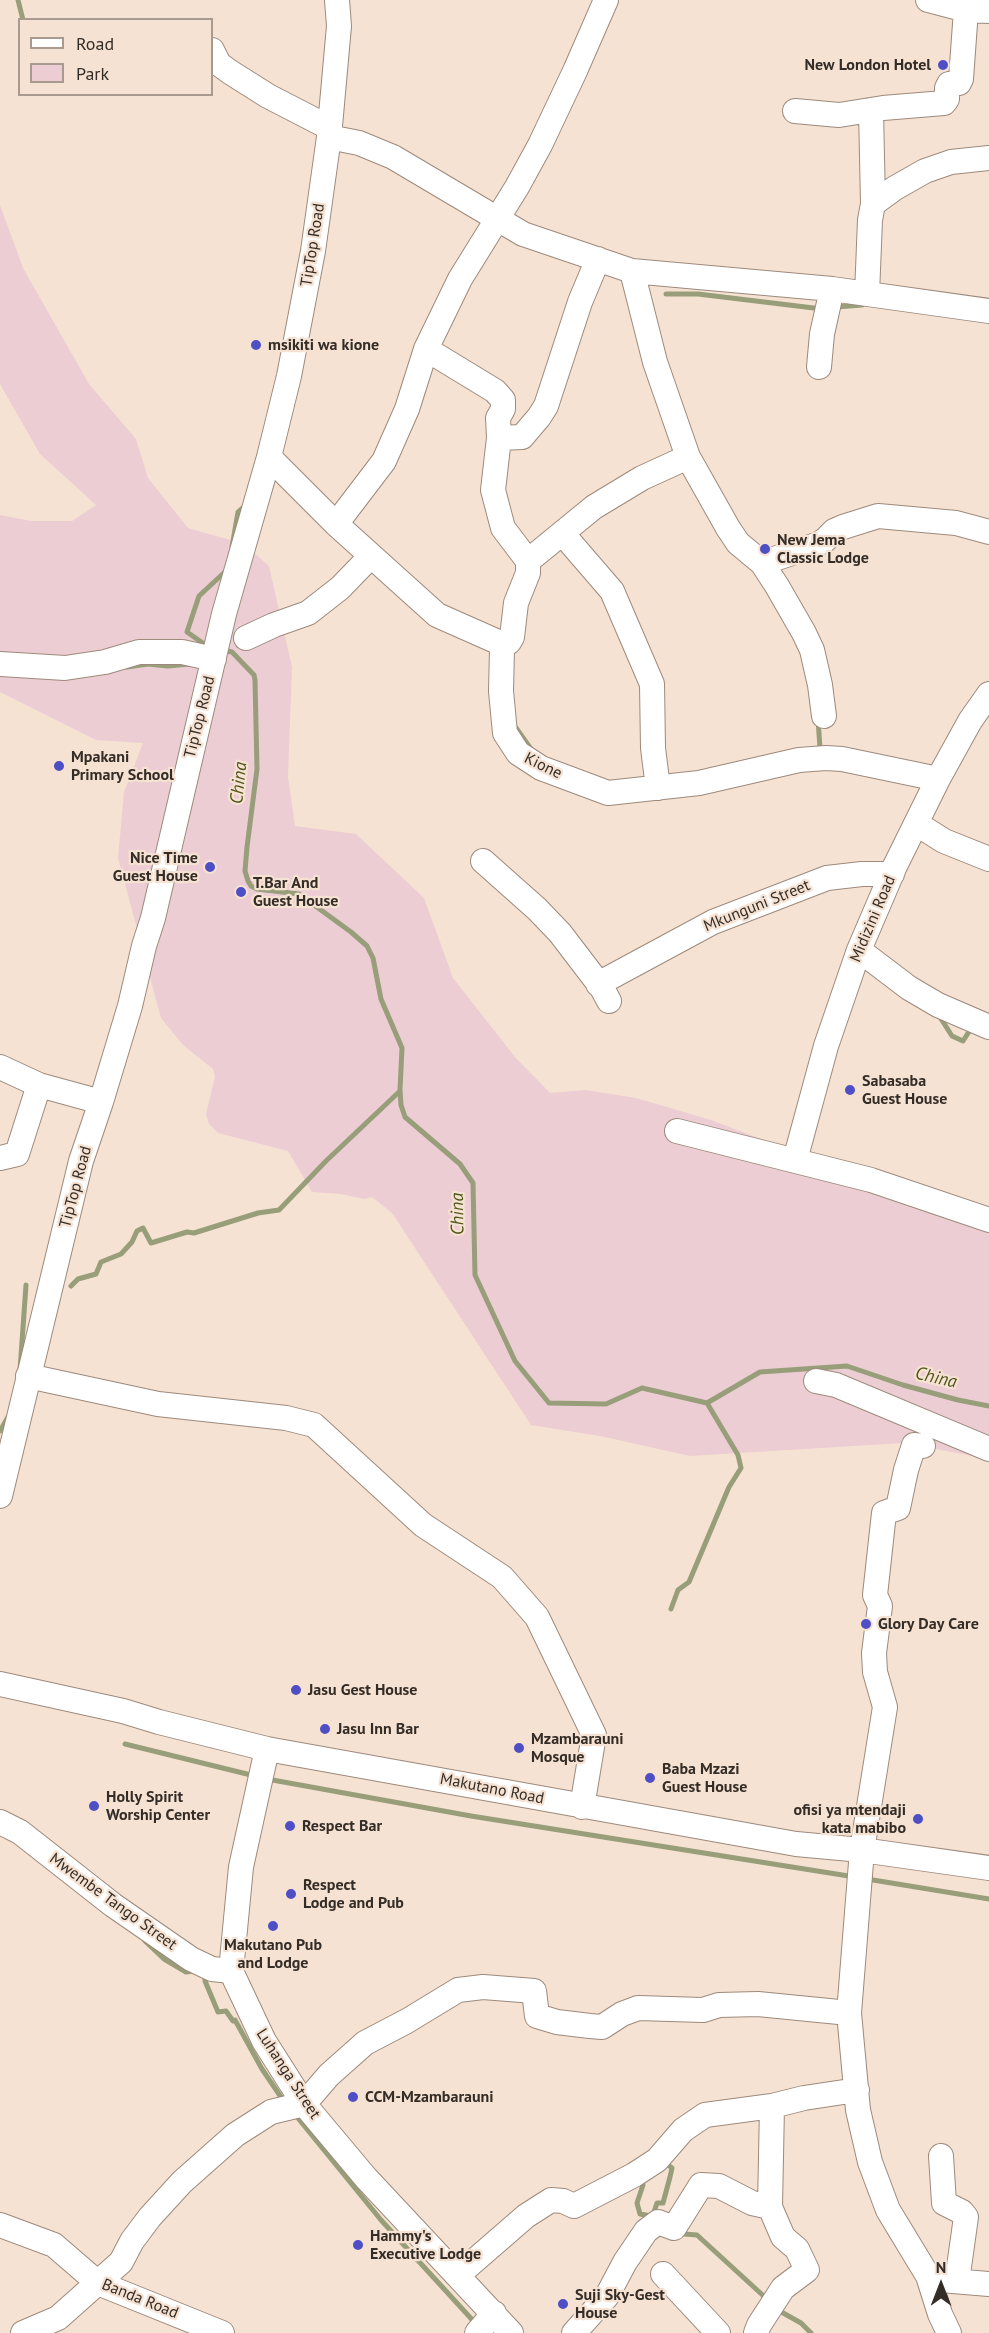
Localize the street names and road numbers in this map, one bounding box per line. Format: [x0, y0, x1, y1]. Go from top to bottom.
street label: TipTop Road [297, 202, 329, 288]
street label: TipTop Road [181, 674, 219, 760]
street label: Kione [521, 749, 565, 783]
street label: Midizini Road [846, 873, 900, 965]
street label: Mkunguni Street [701, 876, 813, 936]
street label: TipTop Road [56, 1144, 96, 1230]
street label: Makutano Road [438, 1769, 546, 1809]
street label: Mwembe Tango Street [46, 1849, 180, 1955]
street label: Luhanga Street [252, 2025, 324, 2123]
street label: Banda Road [99, 2275, 181, 2323]

